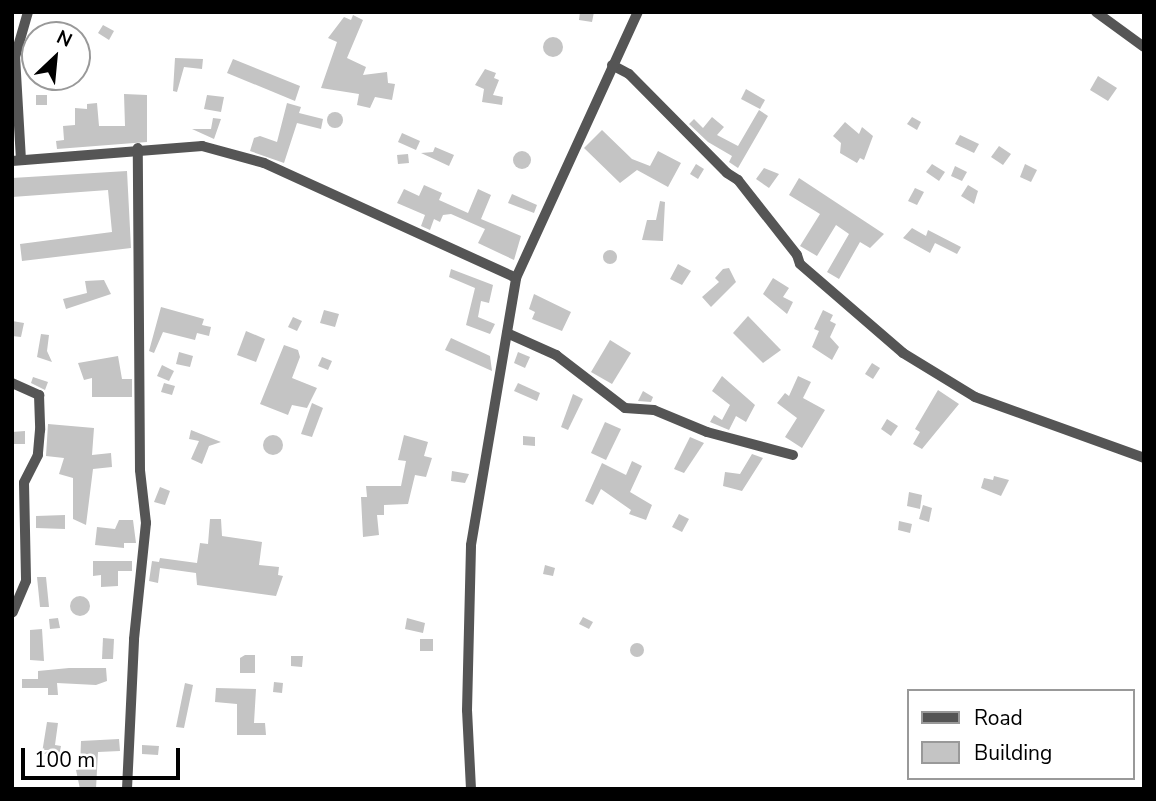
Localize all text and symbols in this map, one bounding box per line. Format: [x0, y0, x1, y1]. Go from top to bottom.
north arrow [21, 21, 91, 91]
text: N [52, 24, 76, 54]
legend [908, 689, 1135, 780]
text: Road [974, 704, 1023, 732]
scale bar [24, 734, 184, 778]
text: Building [974, 739, 1052, 767]
text: 100 m [34, 746, 95, 774]

